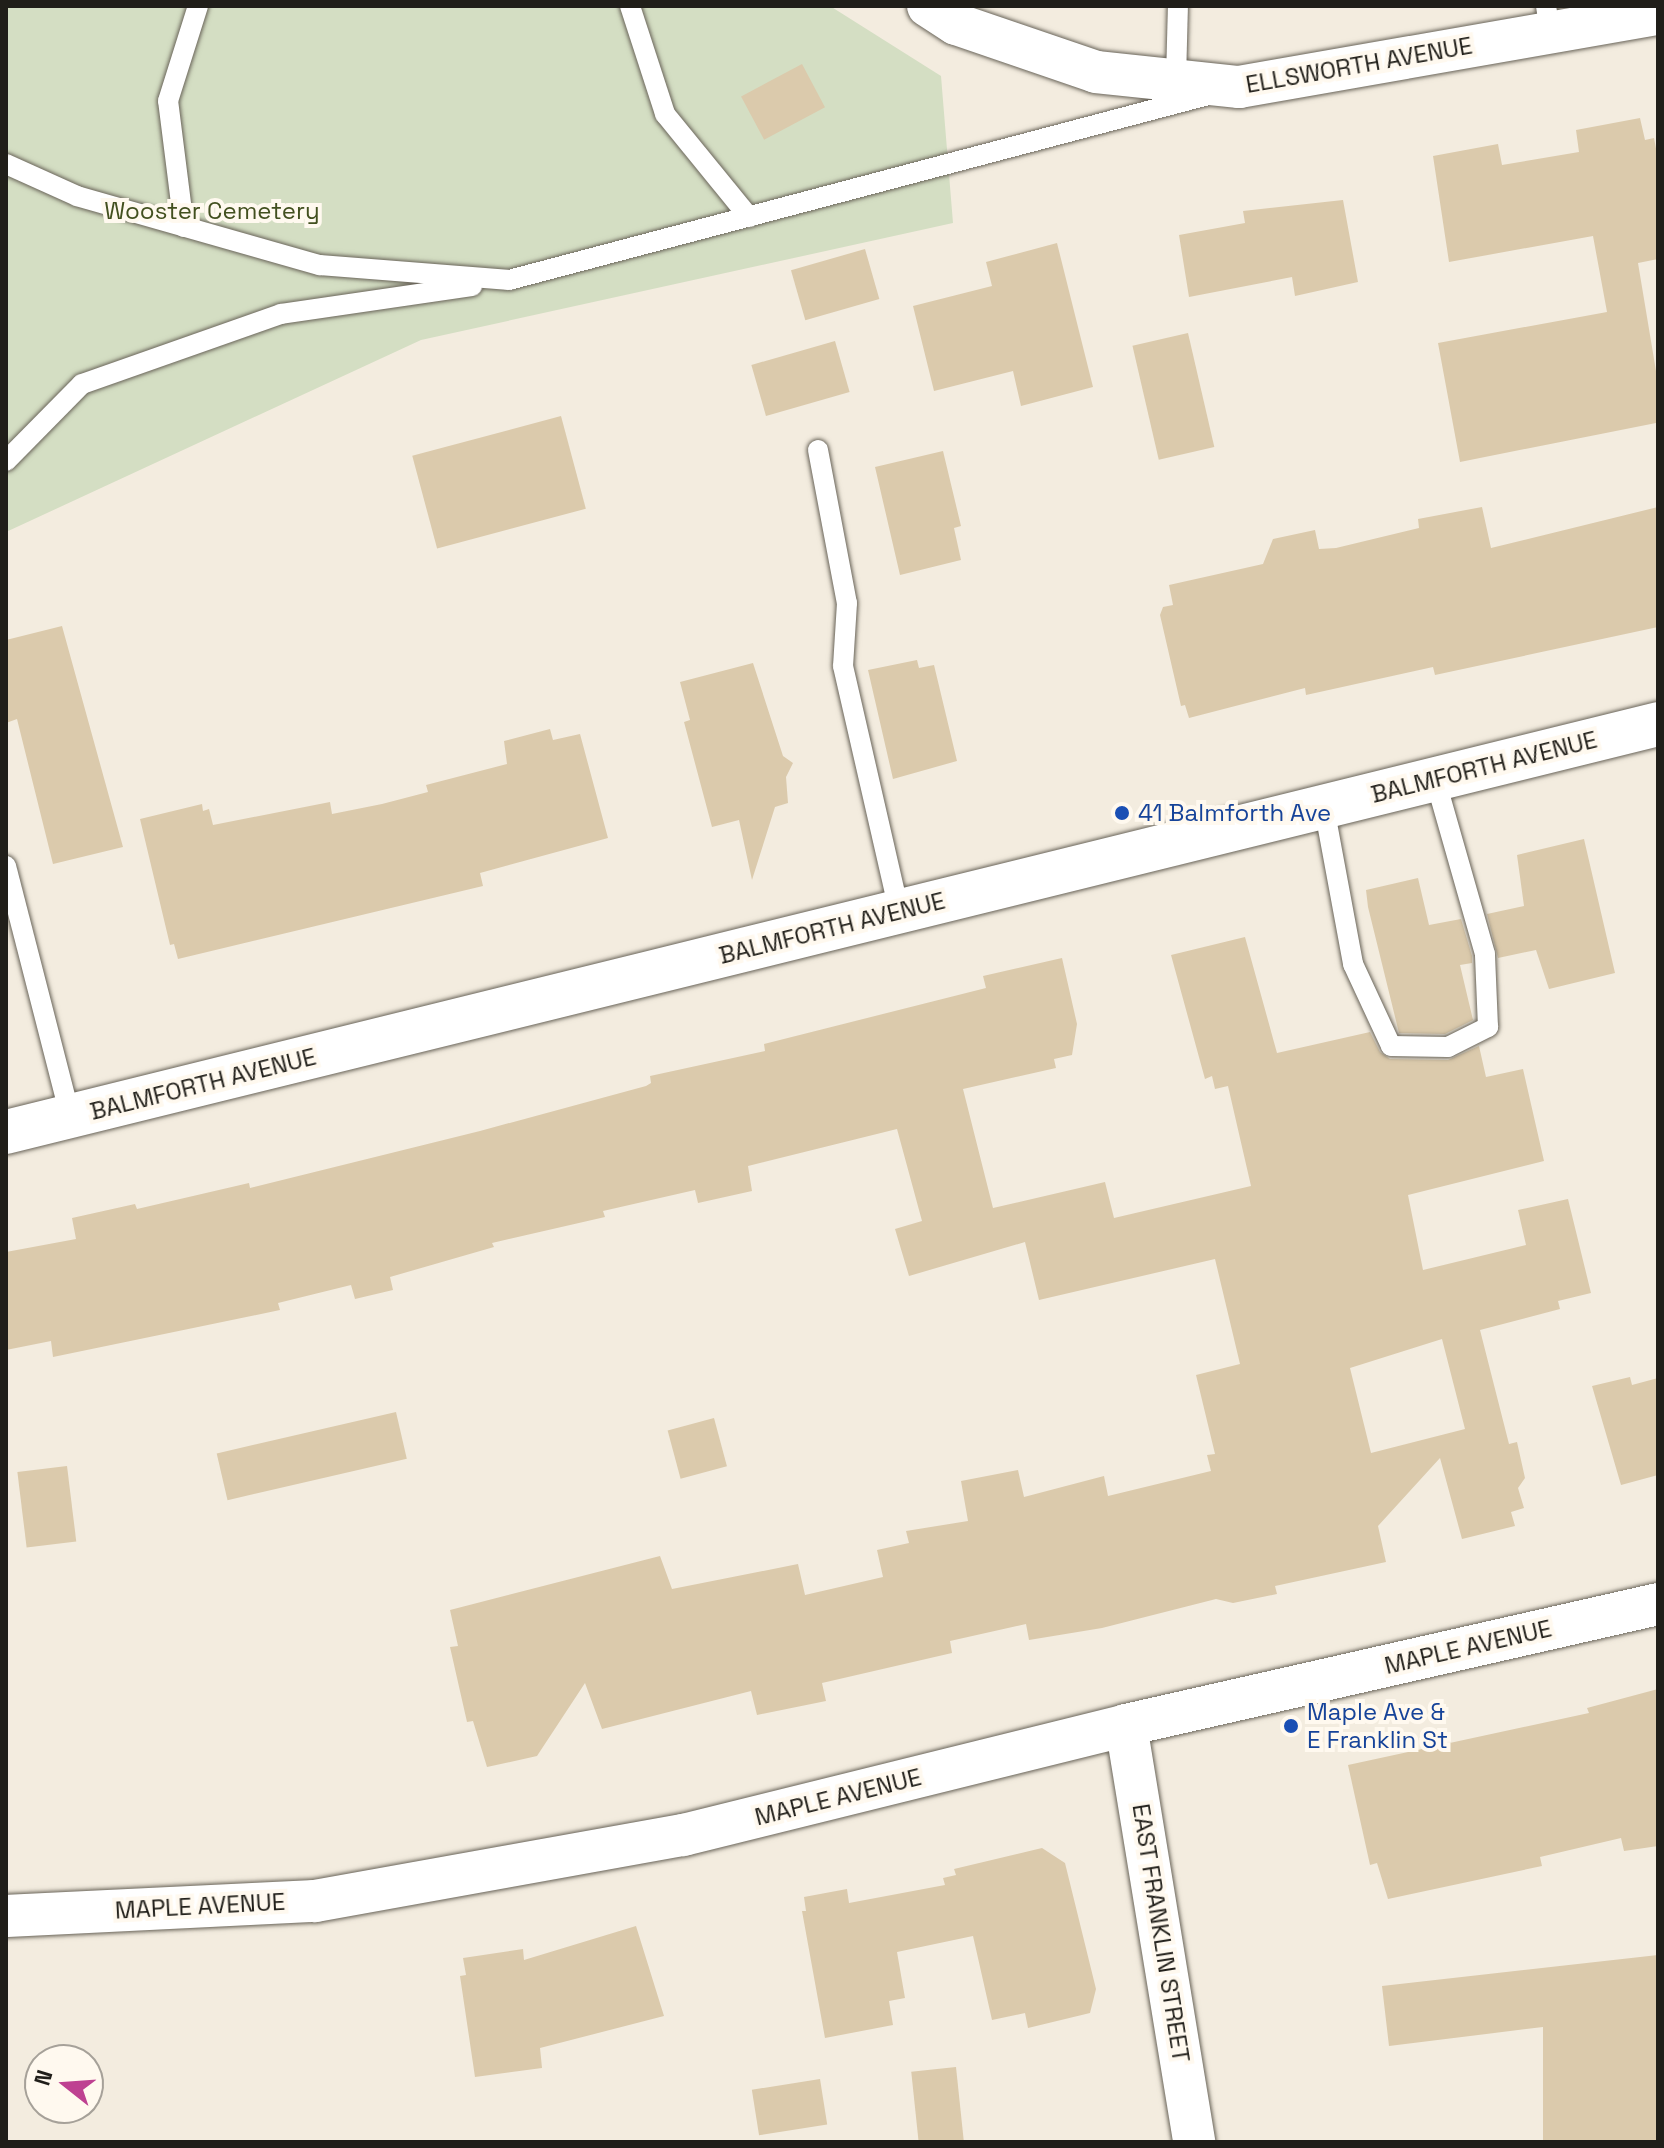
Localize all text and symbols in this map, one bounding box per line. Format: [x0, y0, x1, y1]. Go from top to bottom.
street label: ELLSWORTH AVENUE [1243, 31, 1475, 99]
park label: Wooster Cemetery [104, 197, 320, 225]
street label: BALMFORTH AVENUE [1368, 725, 1600, 809]
place label: 41 Balmforth Ave [1138, 799, 1332, 827]
marker: 41 Balmforth Ave [1113, 804, 1131, 822]
street label: BALMFORTH AVENUE [716, 886, 948, 970]
street label: BALMFORTH AVENUE [87, 1042, 319, 1126]
street label: MAPLE AVENUE [1382, 1614, 1554, 1680]
place label: Maple Ave & E Franklin St [1307, 1698, 1448, 1754]
marker: Maple Ave & E Franklin St [1282, 1717, 1300, 1735]
street label: MAPLE AVENUE [752, 1762, 924, 1832]
street label: EAST FRANKLIN STREET [1126, 1801, 1196, 2065]
street label: MAPLE AVENUE [114, 1887, 286, 1925]
north arrow [24, 2044, 104, 2124]
text: N [27, 2066, 59, 2089]

